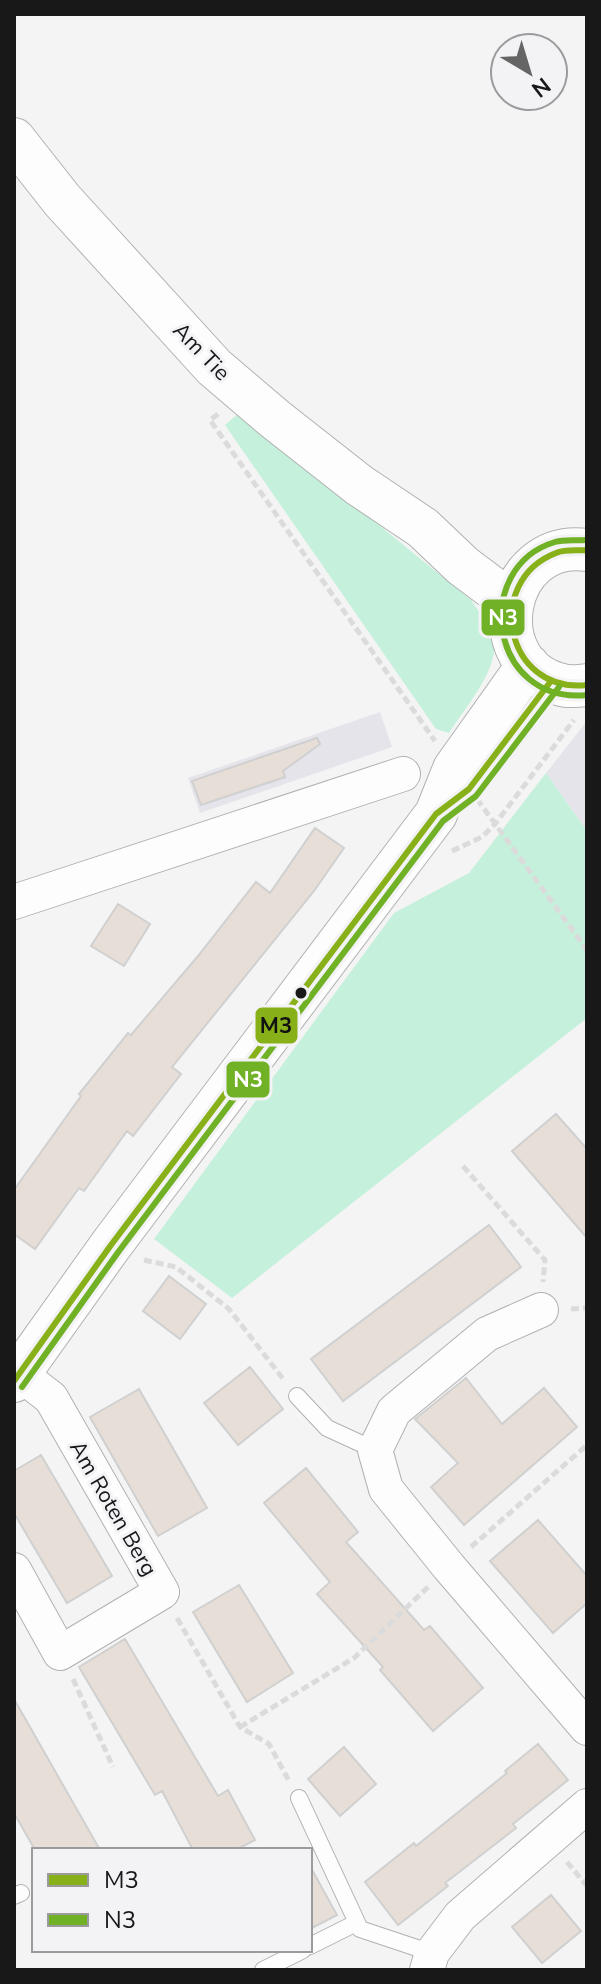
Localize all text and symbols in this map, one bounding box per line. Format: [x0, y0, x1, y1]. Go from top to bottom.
north arrow [489, 32, 569, 112]
text: N [525, 70, 556, 104]
street label: Am Tie [166, 316, 237, 387]
line badge: N3 [480, 598, 526, 637]
text: N3 [488, 603, 518, 633]
unlabelled marker [293, 985, 309, 1001]
line badge: M3 [254, 1006, 299, 1045]
text: M3 [260, 1011, 292, 1041]
line badge: N3 [225, 1060, 271, 1099]
text: N3 [233, 1065, 263, 1095]
street label: Am Roten Berg [62, 1435, 164, 1582]
legend [32, 1848, 312, 1952]
text: M3 [104, 1864, 139, 1896]
text: N3 [104, 1904, 136, 1936]

